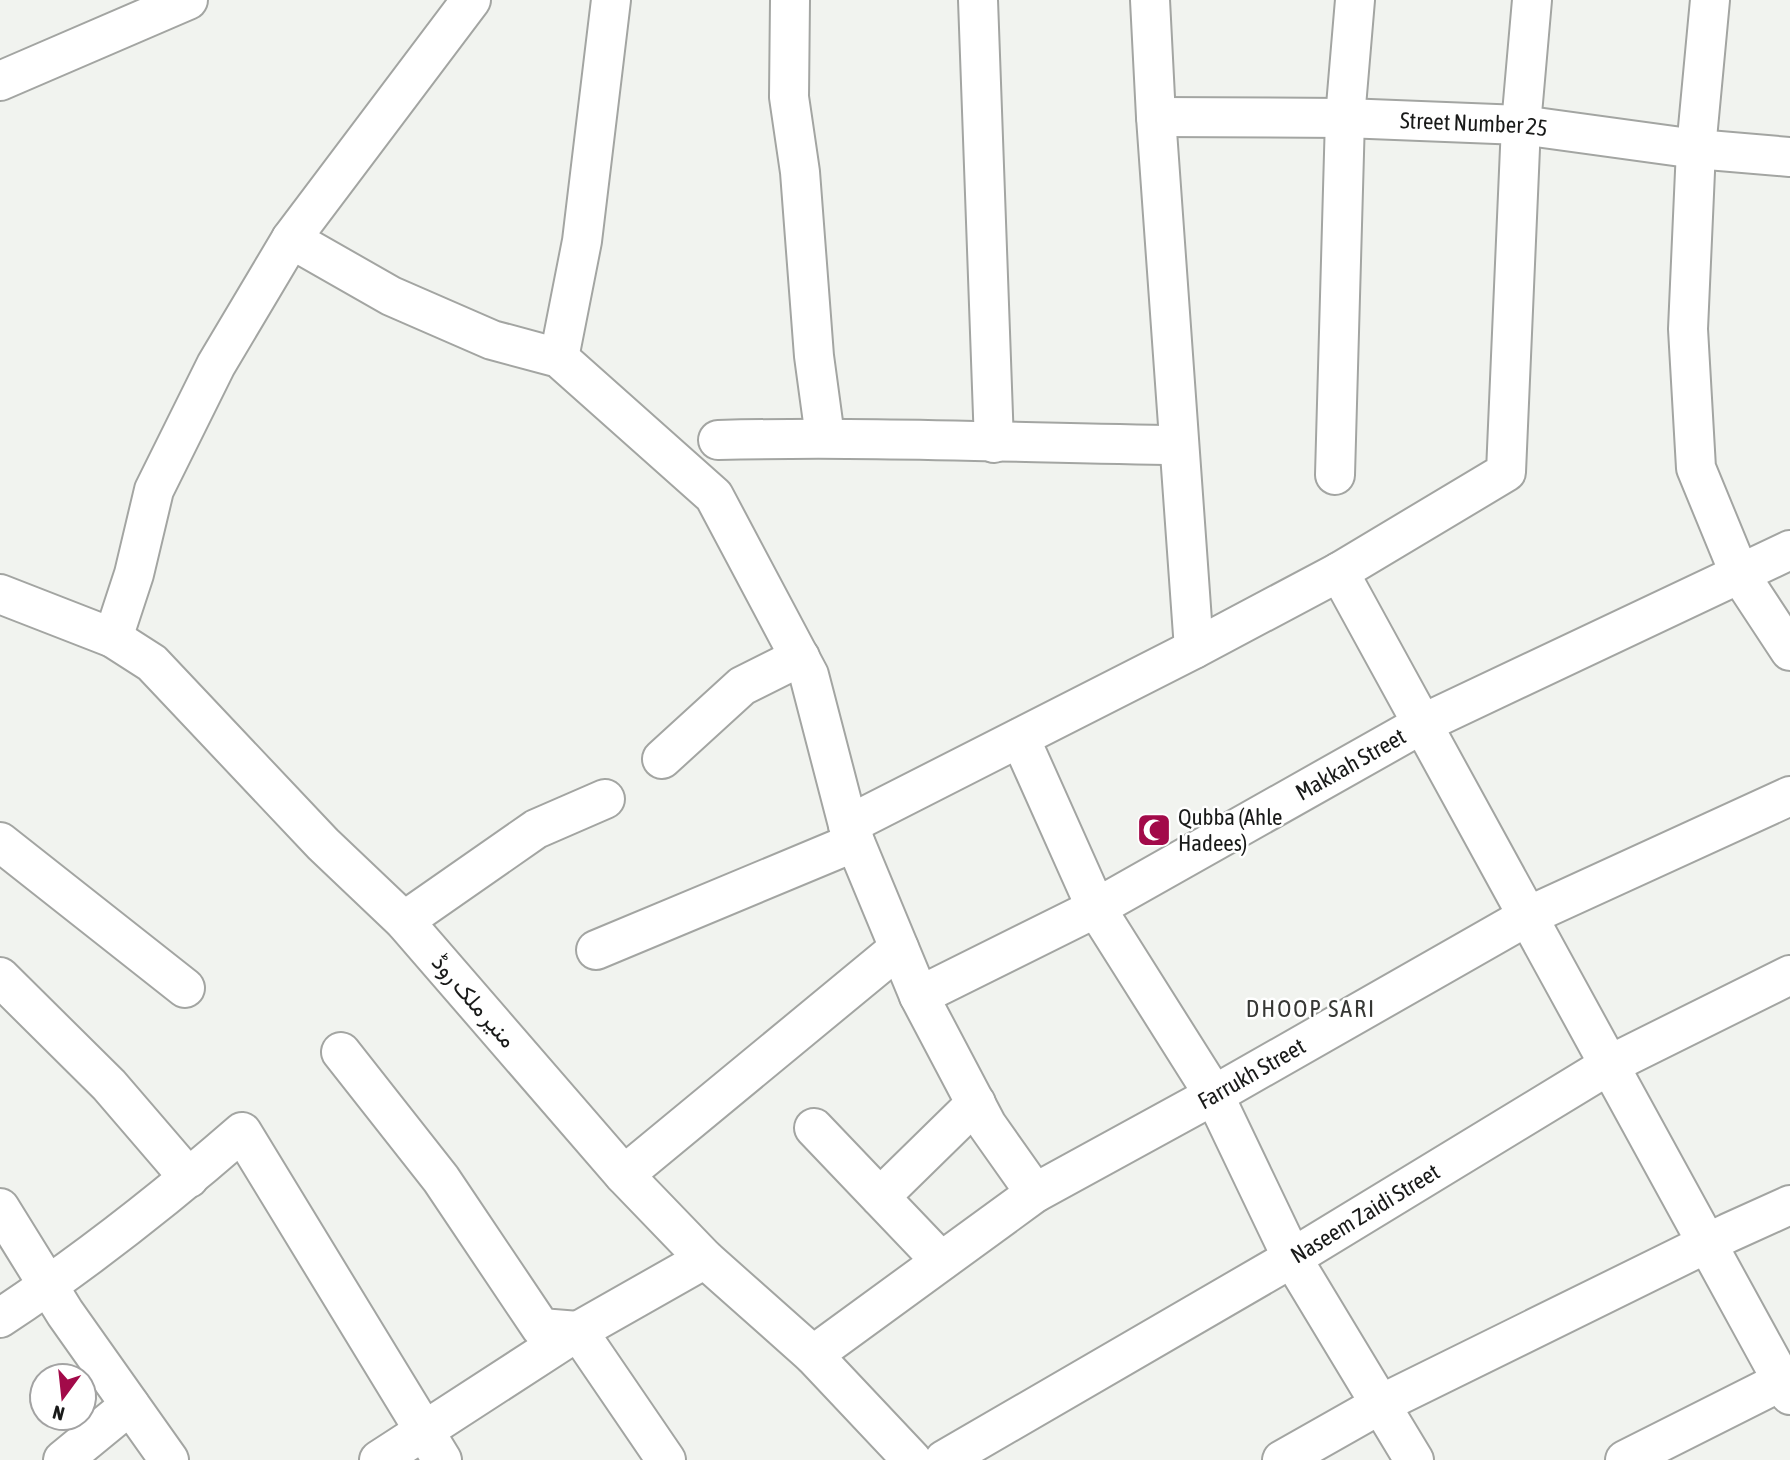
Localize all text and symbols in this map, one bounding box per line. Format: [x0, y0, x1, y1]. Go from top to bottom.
street label: Street Number 25 [1400, 107, 1549, 142]
street label: Makkah Street [1291, 723, 1410, 806]
place label: Qubba (Ahle Hadees) [1178, 804, 1282, 856]
mosque icon: Qubba (Ahle Hadees) [1135, 811, 1173, 849]
street label: منیر ملک روڈ [425, 949, 521, 1054]
district label: DHOOP SARI [1246, 995, 1376, 1022]
street label: Farrukh Street [1193, 1033, 1310, 1114]
street label: Naseem Zaidi Street [1286, 1158, 1444, 1269]
north arrow [28, 1362, 98, 1432]
text: N [50, 1401, 67, 1425]

